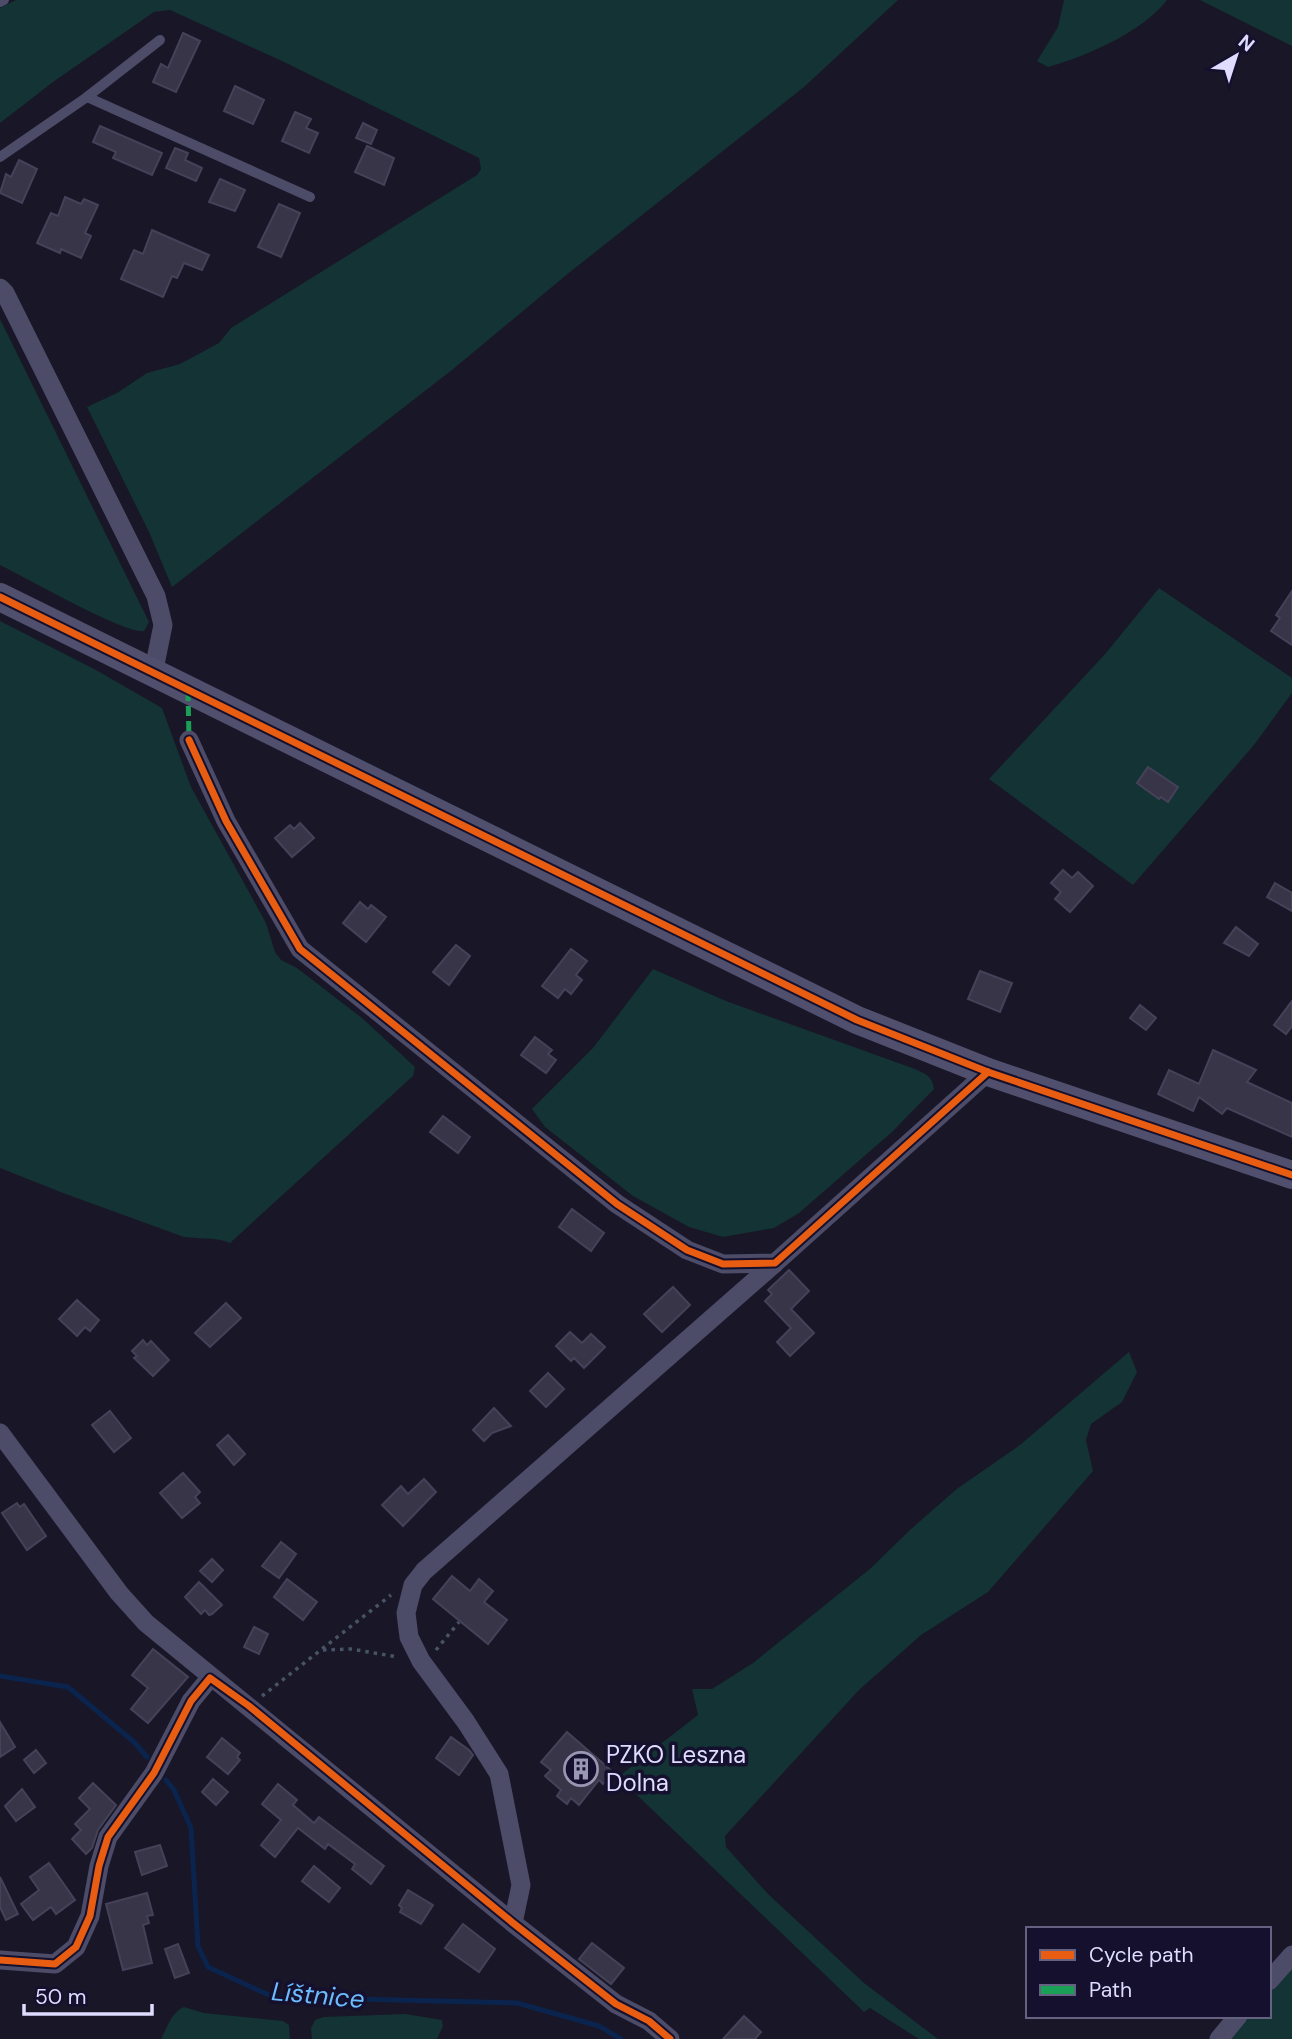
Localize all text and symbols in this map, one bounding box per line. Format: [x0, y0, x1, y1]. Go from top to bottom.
north arrow [1201, 21, 1271, 91]
text: N [1233, 29, 1260, 57]
place label: PZKO Leszna Dolna [606, 1739, 746, 1798]
building icon: PZKO Leszna Dolna [562, 1750, 600, 1788]
legend [1026, 1927, 1271, 2018]
text: Cycle path [1089, 1941, 1194, 1969]
scale bar [24, 1972, 152, 2016]
water label: Líštnice [270, 1974, 366, 2016]
text: Path [1089, 1976, 1132, 2004]
text: 50 m [35, 1983, 86, 2011]

